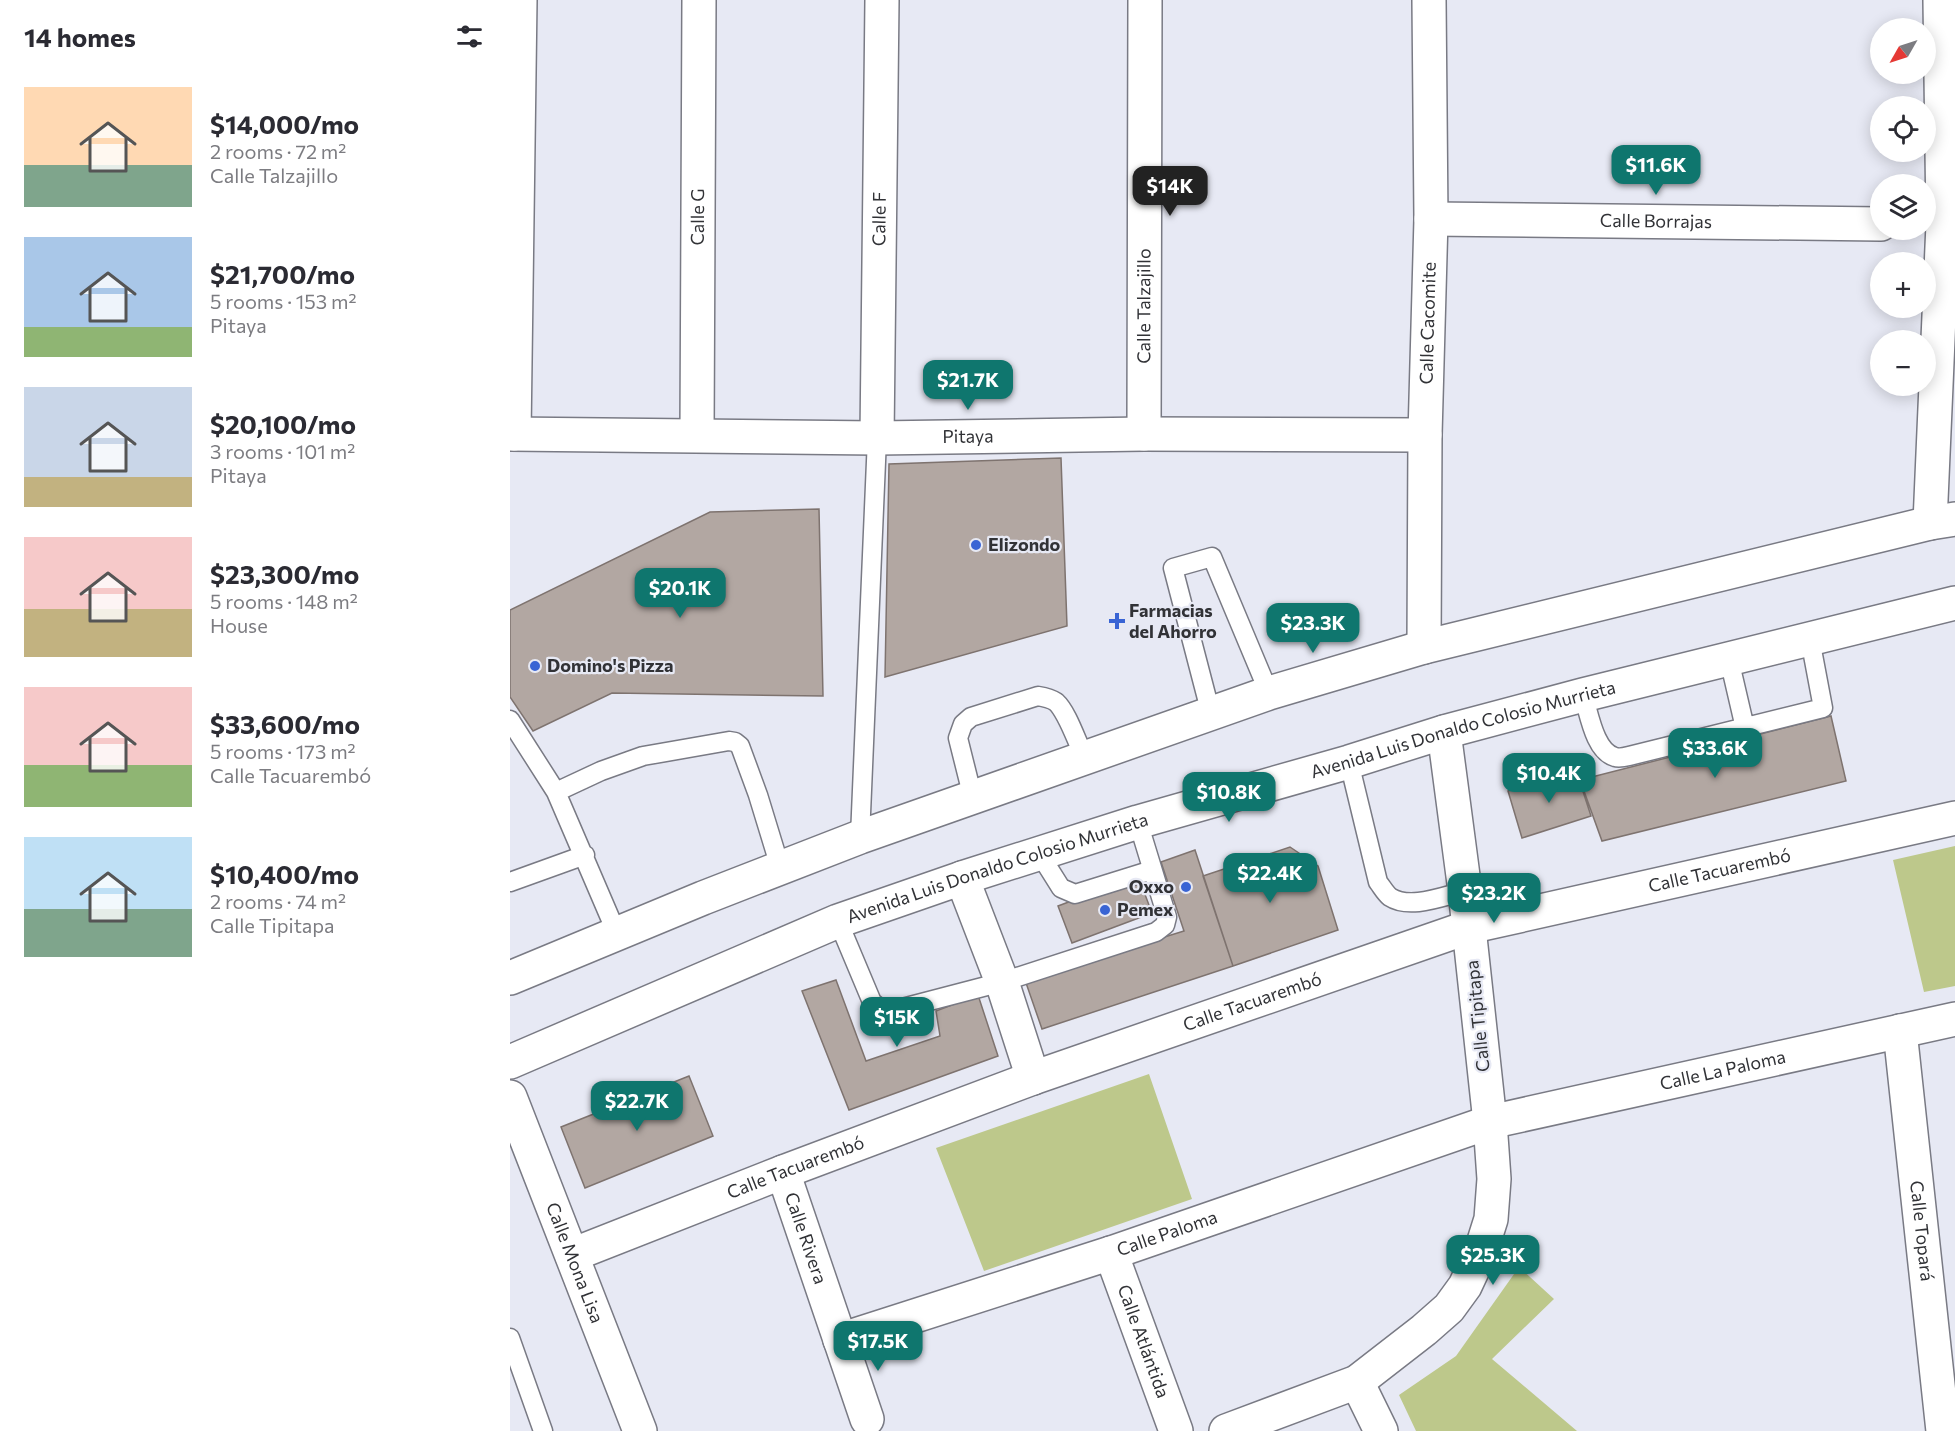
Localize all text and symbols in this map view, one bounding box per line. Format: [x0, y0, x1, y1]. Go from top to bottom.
north arrow [1870, 18, 1936, 84]
map controls [1870, 18, 1936, 396]
icon: filters [453, 20, 486, 53]
text: 14 homes [24, 21, 136, 52]
button: locate [1870, 96, 1936, 162]
text: $14,000/mo [210, 108, 359, 139]
icon: home [72, 111, 144, 183]
text: 2 rooms · 72 m² [210, 139, 346, 163]
pin: $11.6K [1607, 145, 1705, 196]
text: $11.6K [1626, 152, 1686, 176]
text: Calle Talzajillo [210, 163, 338, 187]
pin: $14K [1134, 166, 1206, 217]
text: $14K [1147, 173, 1193, 197]
button: layers [1870, 174, 1936, 240]
street label: Calle G [686, 188, 708, 246]
street label: Calle F [867, 192, 890, 246]
street label: Calle Borrajas [1600, 209, 1712, 232]
street label: Calle Talzajillo [1132, 248, 1154, 364]
button: + [1870, 252, 1936, 318]
text: $21,700/mo [210, 258, 355, 289]
icon: home [72, 261, 144, 333]
street label: Calle Cacomite [1414, 262, 1440, 385]
text: 5 rooms · 153 m² [210, 289, 357, 313]
text: Pitaya [210, 313, 267, 337]
button: − [1870, 330, 1936, 396]
pin: $21.7K [919, 360, 1017, 411]
text: $21.7K [937, 367, 999, 391]
text: $20,100/mo [210, 408, 356, 439]
icon: home [72, 411, 144, 483]
street label: Pitaya [942, 424, 994, 447]
text: 3 rooms · 101 m² [210, 439, 355, 463]
text: Pitaya [210, 463, 267, 487]
place label: Elizondo [988, 533, 1061, 555]
marker: Elizondo [969, 538, 983, 552]
text: $23,300/mo [210, 558, 359, 589]
icon: home [72, 561, 144, 633]
pin: $20.1K [631, 568, 729, 619]
text: $20.1K [649, 575, 711, 599]
text: 5 rooms · 148 m² [210, 589, 358, 613]
place label: Farmacias del Ahorro [1129, 599, 1217, 642]
pin: $23.3K [1264, 603, 1362, 654]
text: $23.3K [1280, 610, 1346, 634]
text: House [210, 613, 268, 637]
marker: Farmacias del Ahorro [1110, 614, 1124, 628]
place label: Domino's Pizza [547, 654, 673, 676]
marker: Domino's Pizza [528, 659, 542, 673]
street label: Avenida Luis Donaldo Colosio Murrieta [1308, 675, 1618, 782]
text: $33,600/mo [210, 708, 360, 739]
icon: home [72, 711, 144, 783]
pin: $33.6K [1666, 728, 1764, 779]
text: $33.6K [1682, 735, 1748, 759]
text: 5 rooms · 173 m² [210, 739, 356, 763]
pin: $10.4K [1500, 753, 1598, 804]
text: $10.4K [1517, 760, 1581, 784]
text: Calle Tacuarembó [210, 763, 371, 787]
pin: $10.8K [1180, 772, 1278, 823]
text: $10.8K [1197, 779, 1261, 803]
street label: Avenida Luis Donaldo Colosio Murrieta [844, 808, 1150, 927]
street label: Calle Tacuarembó [1646, 843, 1793, 896]
pin: $22.4K [1221, 853, 1319, 904]
text: $10,400/mo [210, 858, 359, 889]
text: $22.4K [1237, 860, 1303, 884]
icon: home [72, 861, 144, 933]
pin: $23.2K [1445, 873, 1543, 924]
place label: Oxxo [1129, 875, 1174, 897]
marker: Oxxo [1179, 880, 1193, 894]
text: $23.2K [1462, 880, 1526, 904]
text: 2 rooms · 74 m² [210, 889, 346, 913]
place label: Pemex [1117, 898, 1173, 920]
marker: Pemex [1098, 903, 1112, 917]
text: Calle Tipitapa [210, 913, 335, 937]
street label: Calle Tipitapa [1460, 959, 1494, 1073]
street label: Calle Tacuarembó [1180, 967, 1324, 1035]
pin: $15K [861, 997, 933, 1048]
text: $15K [874, 1004, 920, 1028]
street label: Calle La Paloma [1658, 1045, 1788, 1094]
pin: $22.7K [588, 1081, 686, 1132]
text: $22.7K [605, 1088, 669, 1112]
street label: Calle Tacuarembó [723, 1131, 867, 1203]
street label: Calle Topará [1906, 1179, 1939, 1282]
street label: Calle Rivera [781, 1189, 832, 1287]
street label: Calle Mona Lisa [542, 1199, 609, 1326]
street label: Calle Paloma [1114, 1205, 1220, 1260]
pin: $25.3K [1444, 1235, 1542, 1286]
text: $25.3K [1460, 1242, 1526, 1266]
street label: Calle Atlántida [1113, 1281, 1175, 1401]
pin: $17.5K [829, 1321, 927, 1372]
text: $17.5K [848, 1328, 908, 1352]

